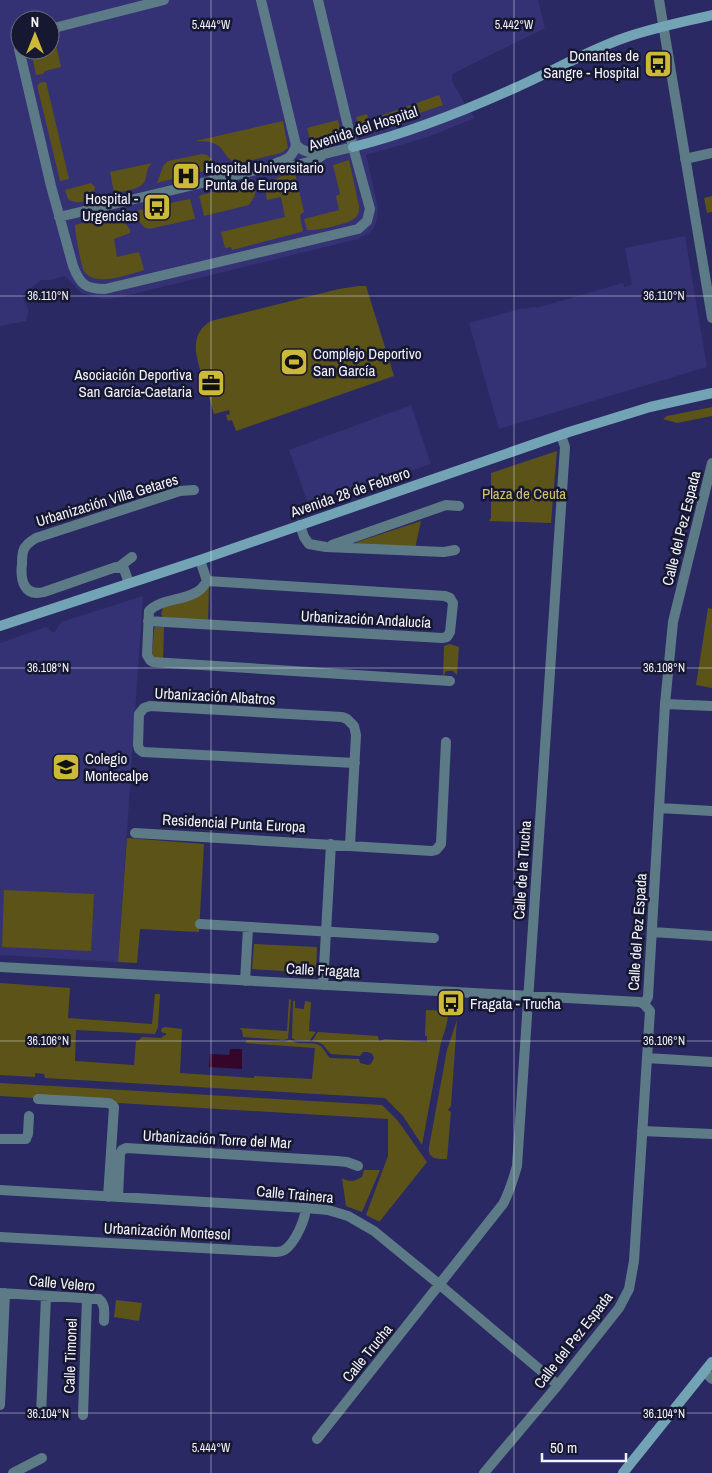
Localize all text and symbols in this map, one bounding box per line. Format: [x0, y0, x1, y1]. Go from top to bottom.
north arrow [10, 10, 60, 60]
text: N [31, 13, 39, 31]
text: 5.444°W [192, 17, 231, 33]
text: 5.442°W [495, 17, 534, 33]
place label: Donantes de Sangre - Hospital [543, 45, 639, 83]
bus stop icon: Donantes de Sangre - Hospital [643, 49, 673, 79]
street label: Avenida del Hospital [305, 101, 420, 156]
place label: Hospital Universitario Punta de Europa [205, 157, 324, 195]
hospital icon: Hospital Universitario Punta de Europa [171, 161, 201, 191]
place label: Hospital - Urgencias [82, 188, 138, 226]
bus stop icon: Hospital - Urgencias [142, 192, 172, 222]
text: 36.110°N [27, 288, 69, 304]
text: 36.110°N [643, 288, 685, 304]
place label: Complejo Deportivo San García [313, 343, 422, 381]
sports icon: Complejo Deportivo San García [279, 347, 309, 377]
place label: Asociación Deportiva San García-Caetaria [73, 364, 192, 402]
office icon: Asociación Deportiva San García-Caetaria [196, 368, 226, 398]
street label: Avenida 28 de Febrero [287, 462, 413, 523]
street label: Urbanización Villa Getares [33, 468, 181, 532]
street label: Calle del Pez Espada [657, 468, 705, 588]
park label: Plaza de Ceuta [482, 483, 566, 504]
street label: Urbanización Andalucía [300, 605, 432, 633]
text: 36.108°N [27, 660, 69, 676]
text: 36.108°N [643, 660, 685, 676]
street label: Urbanización Albatros [154, 682, 276, 710]
place label: Colegio Montecalpe [85, 748, 149, 786]
school or university icon: Colegio Montecalpe [51, 752, 81, 782]
street label: Residencial Punta Europa [162, 809, 306, 837]
street label: Calle de la Trucha [508, 820, 536, 920]
street label: Calle del Pez Espada [622, 872, 652, 991]
street label: Calle Fragata [286, 958, 361, 982]
bus stop icon: Fragata - Trucha [436, 988, 466, 1018]
place label: Fragata - Trucha [470, 993, 561, 1014]
text: 36.106°N [27, 1033, 69, 1049]
text: 36.106°N [643, 1033, 685, 1049]
street label: Urbanización Torre del Mar [142, 1125, 292, 1153]
street label: Calle Trainera [256, 1180, 335, 1208]
street label: Urbanización Montesol [103, 1217, 231, 1245]
street label: Calle Velero [28, 1270, 96, 1296]
street label: Calle del Pez Espada [529, 1287, 618, 1393]
street label: Calle Timonel [58, 1318, 82, 1394]
street label: Calle Trucha [337, 1319, 397, 1386]
text: 36.104°N [27, 1406, 69, 1422]
text: 36.104°N [643, 1406, 685, 1422]
scale bar [542, 1430, 626, 1462]
text: 50 m [550, 1437, 577, 1458]
text: 5.444°W [192, 1440, 231, 1456]

